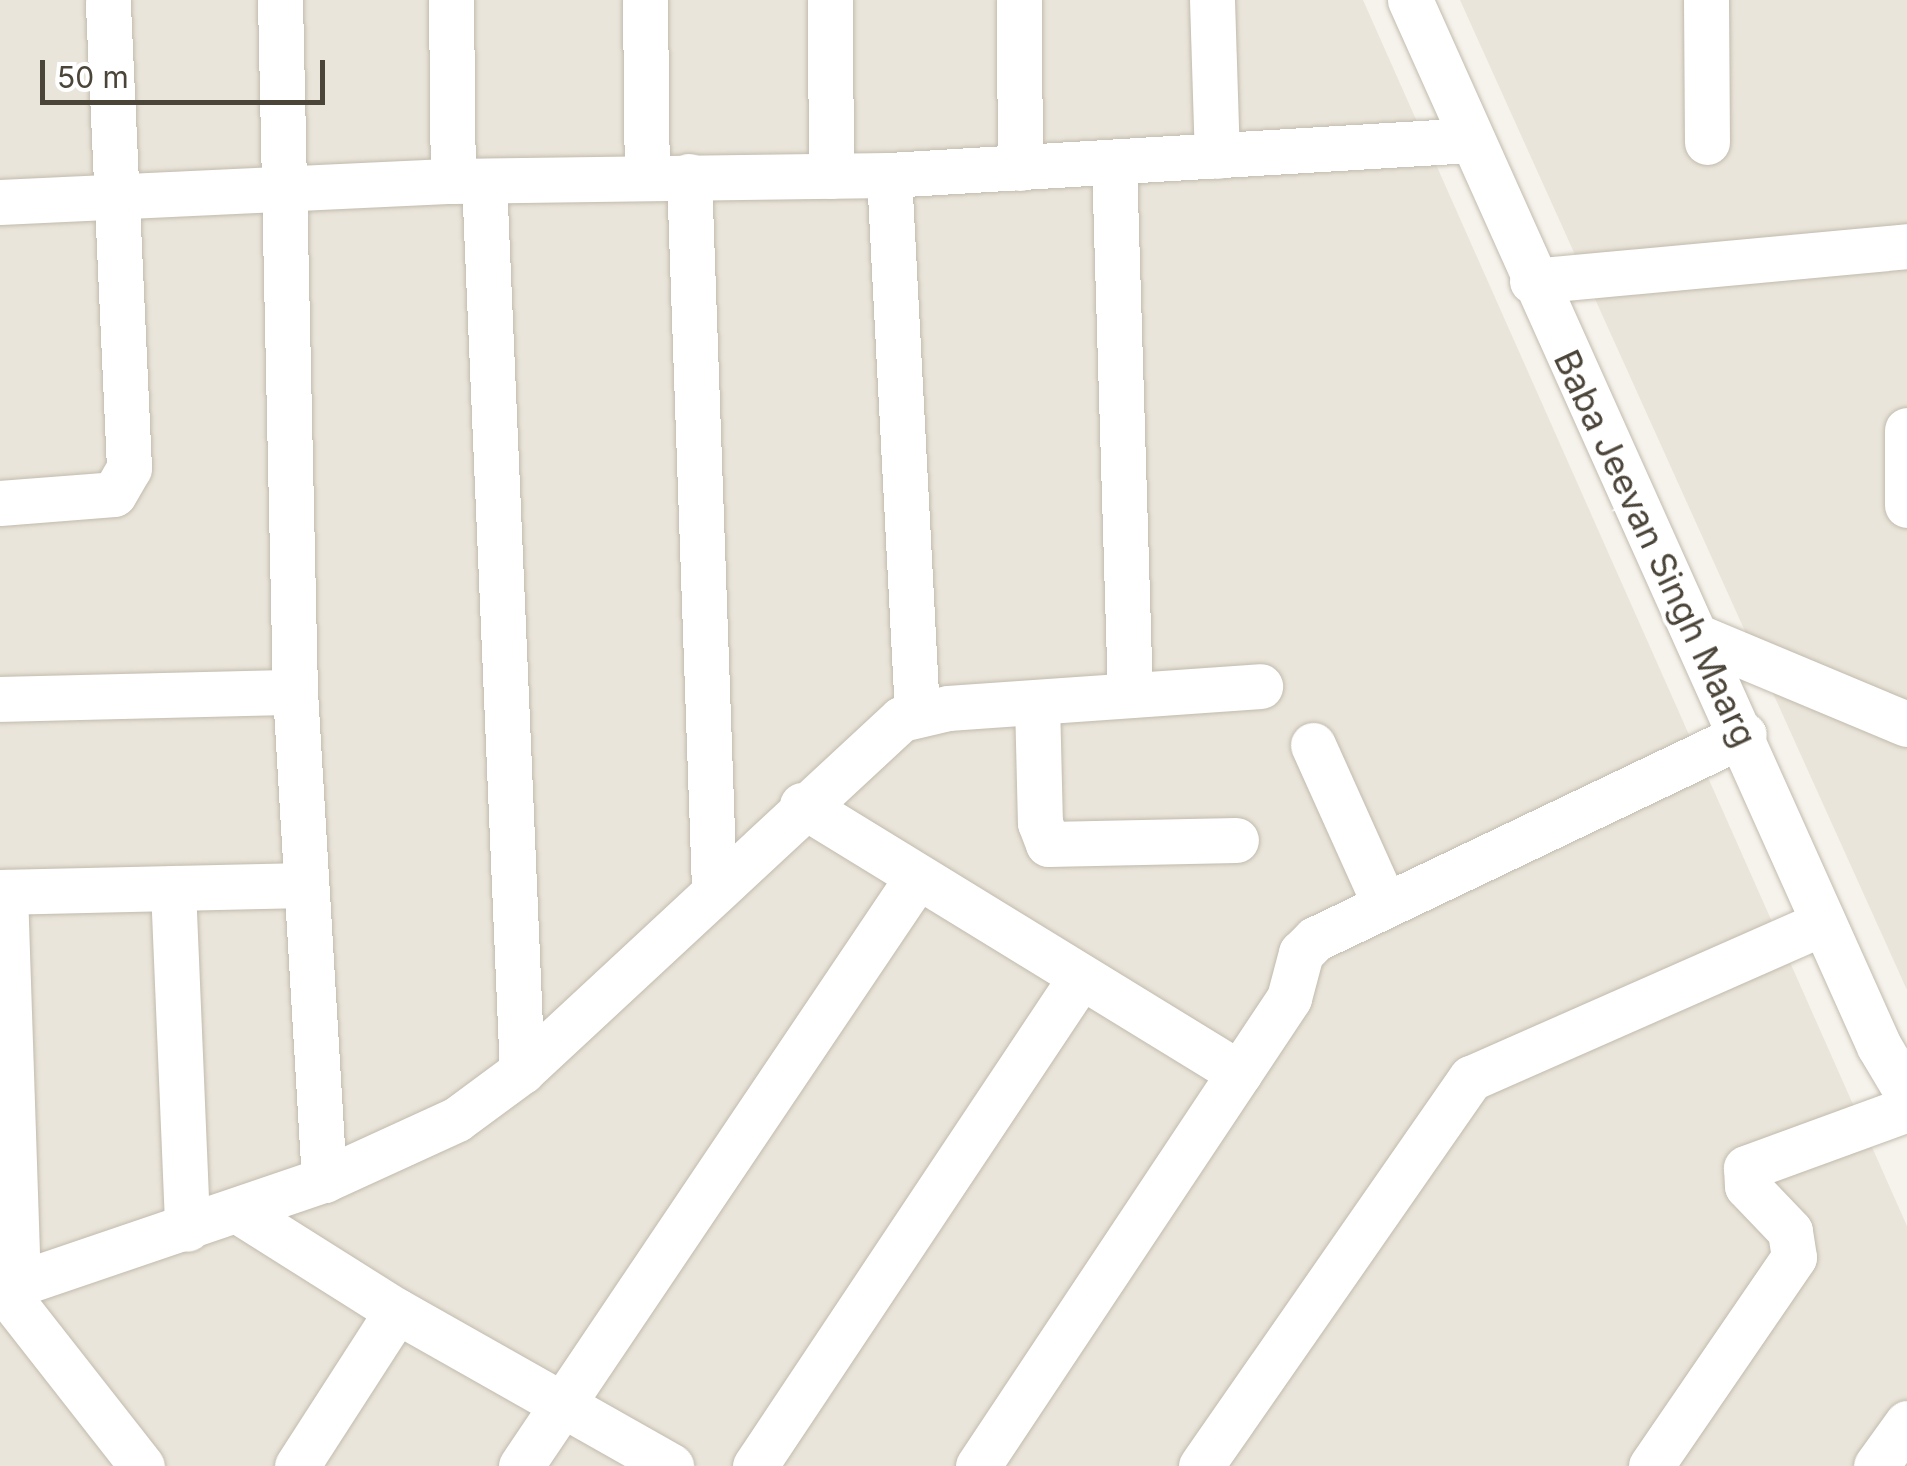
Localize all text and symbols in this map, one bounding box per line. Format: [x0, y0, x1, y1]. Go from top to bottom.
scale bar [45, 40, 330, 102]
text: 50 m [57, 59, 129, 95]
street label: Baba Jeevan Singh Maarg [1546, 343, 1766, 753]

